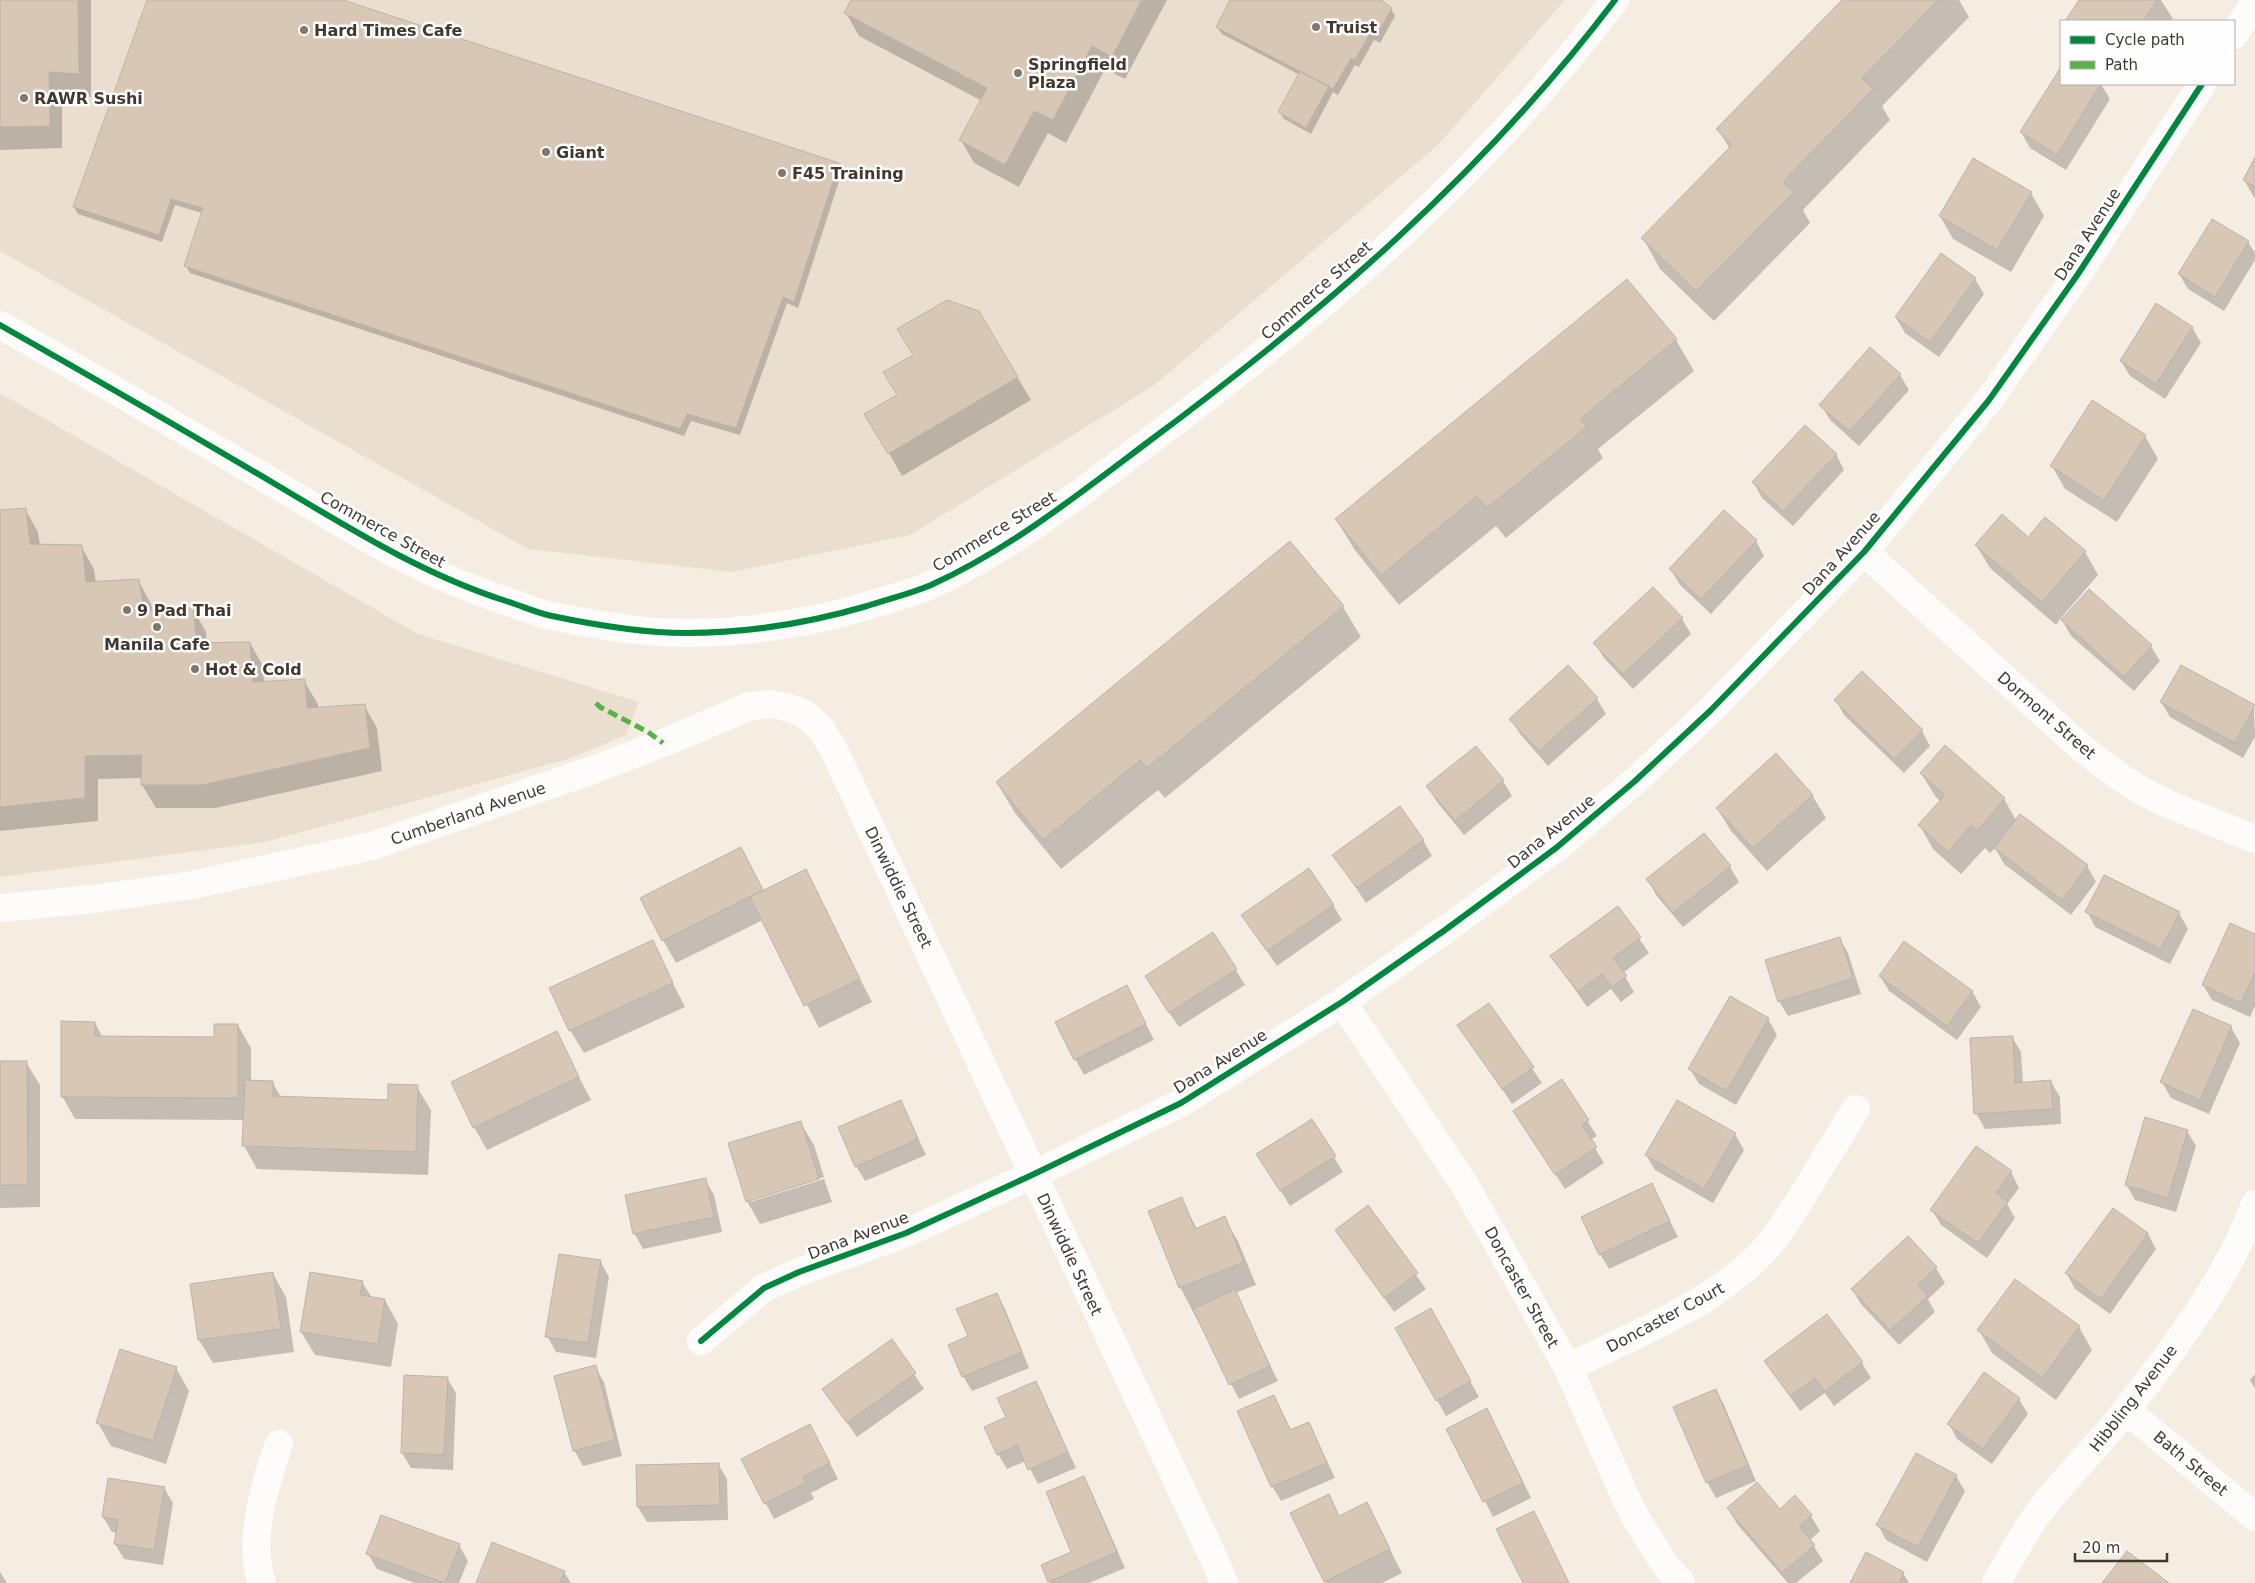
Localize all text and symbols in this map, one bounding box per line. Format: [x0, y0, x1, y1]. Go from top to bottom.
place label: Truist [1326, 18, 1377, 37]
legend [2060, 20, 2235, 85]
place label: Hard Times Cafe [314, 21, 463, 40]
marker: Truist [1310, 21, 1322, 33]
marker: Hard Times Cafe [298, 24, 310, 36]
text: Cycle path [2105, 31, 2185, 49]
place label: Springfield Plaza [1028, 55, 1127, 92]
text: Path [2105, 56, 2138, 74]
marker: Springfield Plaza [1012, 67, 1024, 79]
place label: RAWR Sushi [34, 89, 143, 108]
marker: RAWR Sushi [18, 92, 30, 104]
place label: Giant [556, 143, 605, 162]
marker: Giant [540, 146, 552, 158]
place label: F45 Training [792, 164, 904, 183]
marker: F45 Training [776, 167, 788, 179]
street label: Dana Avenue [2050, 184, 2124, 284]
street label: Commerce Street [1257, 237, 1376, 344]
street label: Commerce Street [317, 487, 449, 572]
street label: Commerce Street [929, 487, 1059, 576]
street label: Dana Avenue [1799, 507, 1884, 599]
place label: 9 Pad Thai [137, 601, 231, 620]
marker: 9 Pad Thai [121, 604, 133, 616]
marker: Manila Cafe [151, 621, 163, 633]
place label: Manila Cafe [104, 635, 210, 654]
place label: Hot & Cold [205, 660, 302, 679]
marker: Hot & Cold [189, 663, 201, 675]
street label: Dormont Street [1994, 668, 2100, 763]
street label: Cumberland Avenue [388, 778, 548, 849]
street label: Dana Avenue [1504, 790, 1599, 872]
street label: Dinwiddie Street [861, 823, 936, 951]
street label: Dana Avenue [1170, 1025, 1271, 1098]
street label: Dinwiddie Street [1033, 1190, 1106, 1318]
street label: Dana Avenue [805, 1207, 911, 1263]
street label: Doncaster Street [1480, 1223, 1563, 1351]
street label: Doncaster Court [1603, 1278, 1727, 1357]
street label: Hibbling Avenue [2086, 1341, 2181, 1456]
street label: Bath Street [2150, 1427, 2232, 1500]
scale bar [2075, 1530, 2168, 1562]
text: 20 m [2082, 1539, 2120, 1557]

